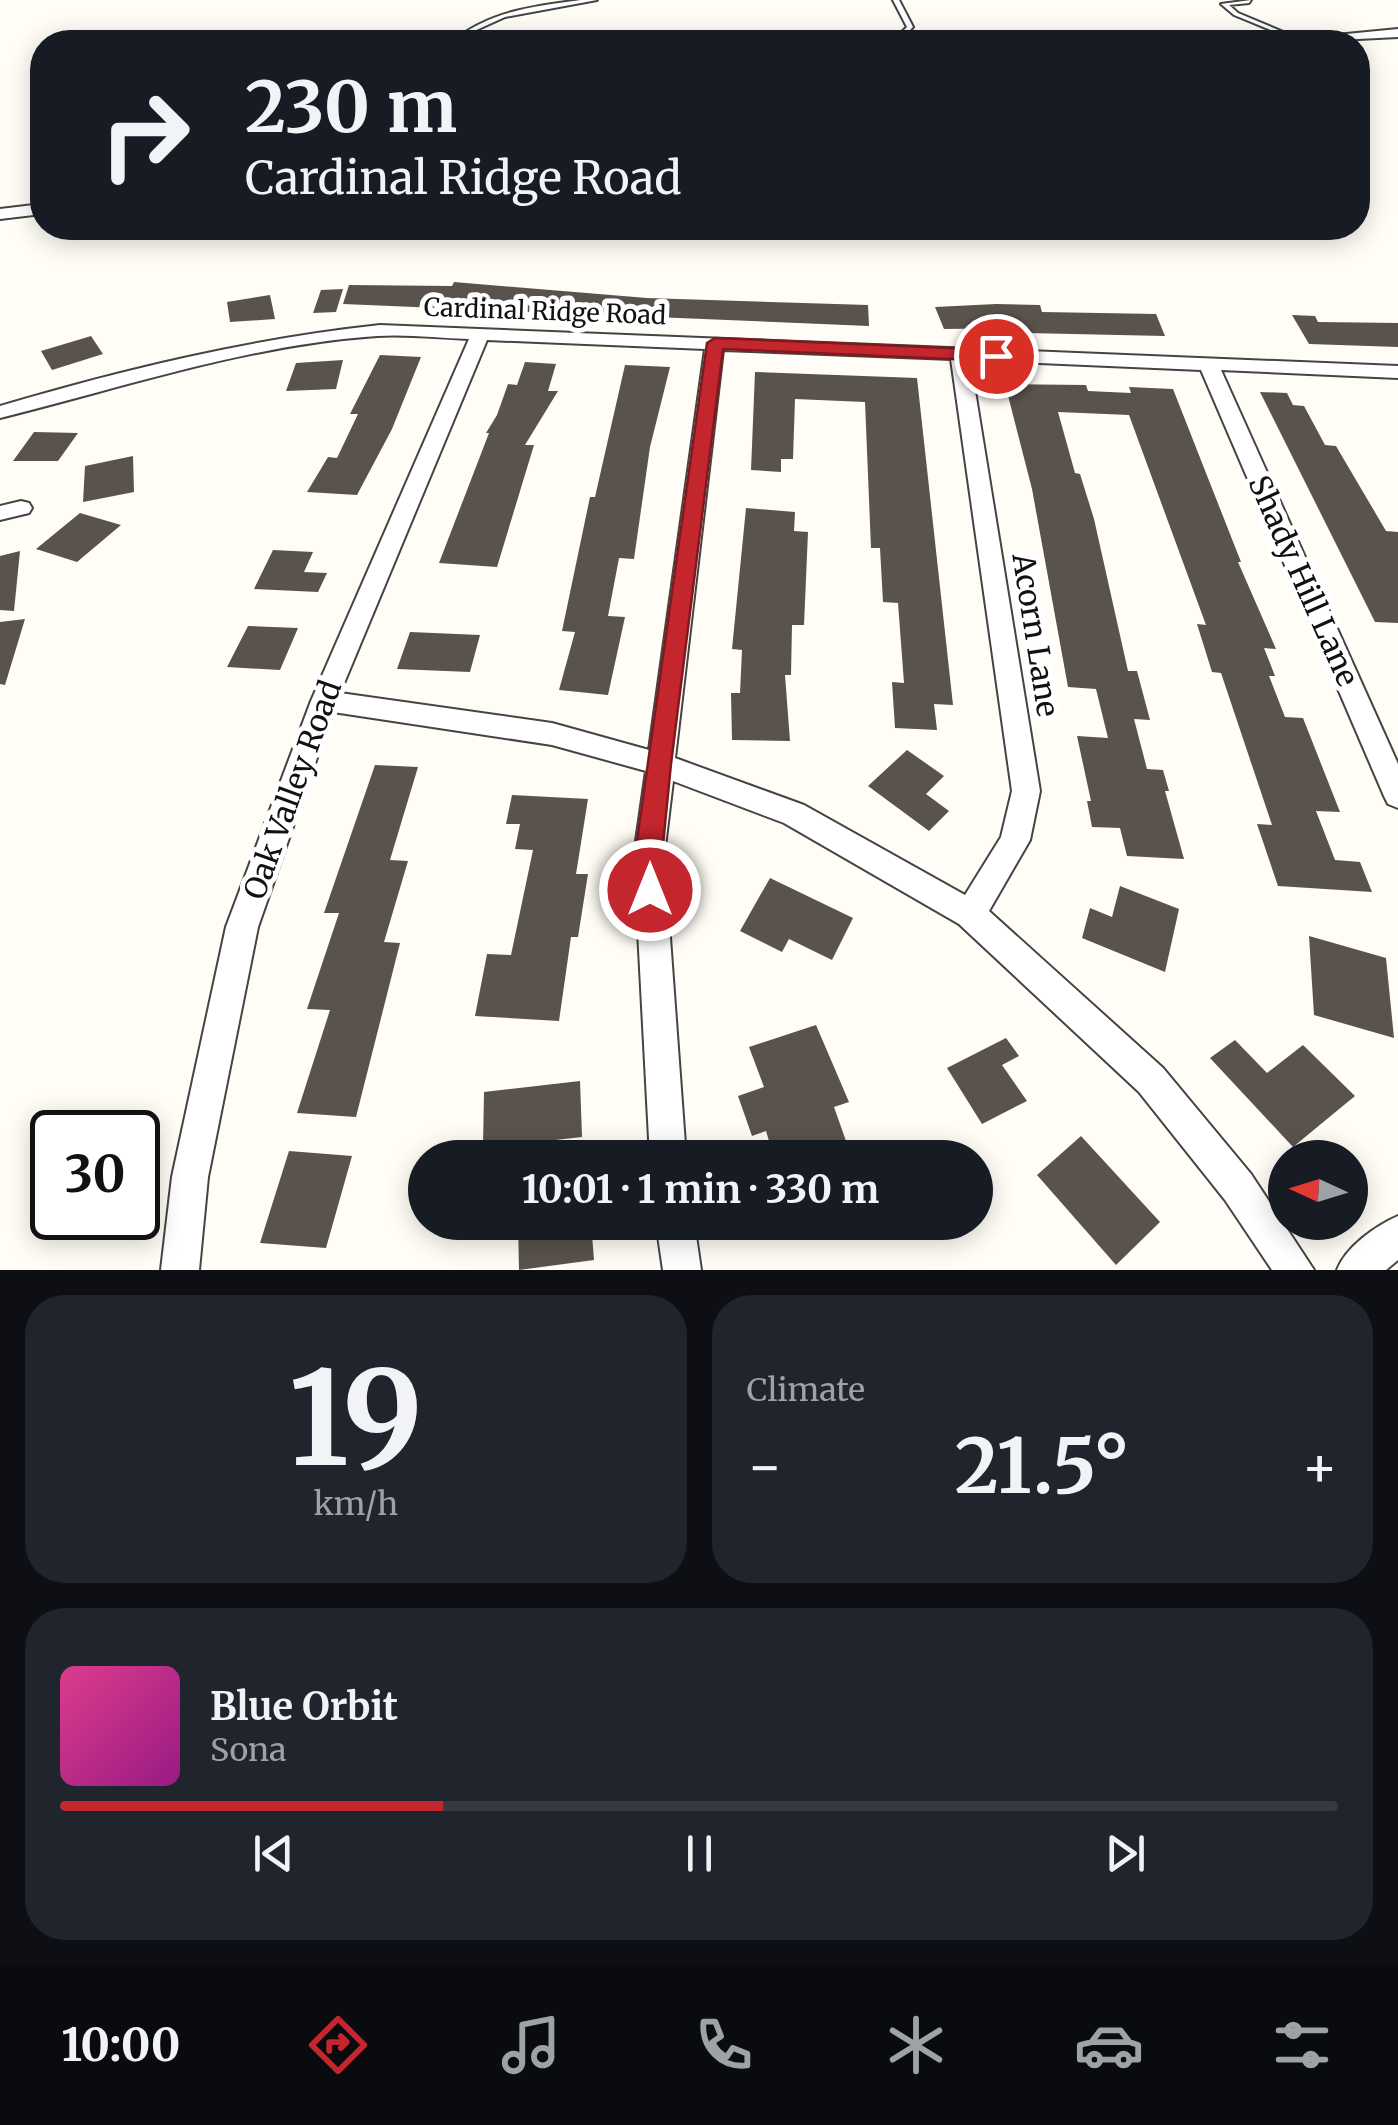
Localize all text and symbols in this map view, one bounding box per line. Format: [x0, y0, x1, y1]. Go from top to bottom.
text: 230 m [245, 63, 457, 151]
icon: right [80, 70, 210, 200]
text: Cardinal Ridge Road [245, 150, 682, 206]
street label: Cardinal Ridge Road [423, 291, 667, 331]
pin [954, 314, 1039, 399]
icon: arrive [969, 329, 1024, 384]
street label: Shady Hill Lane [1240, 469, 1367, 692]
street label: Acorn Lane [1004, 549, 1068, 719]
street label: Oak Valley Road [235, 675, 349, 904]
position arrow [598, 838, 702, 942]
speed limit sign: 30 [30, 1110, 160, 1240]
north arrow [1268, 1140, 1368, 1240]
map controls [1268, 1140, 1368, 1240]
text: 10:01 · 1 min · 330 m [522, 1166, 879, 1213]
text: 19 [289, 1337, 423, 1500]
text: Climate [747, 1370, 865, 1410]
text: 21.5° [955, 1419, 1130, 1513]
text: − [747, 1432, 783, 1501]
text: + [1301, 1432, 1338, 1501]
text: km/h [313, 1484, 398, 1524]
text: Blue Orbit [210, 1683, 398, 1730]
text: Sona [210, 1730, 286, 1770]
icon: previous [246, 1826, 301, 1881]
icon: pause [672, 1826, 727, 1881]
icon: next [1098, 1826, 1153, 1881]
icon: directions [303, 2010, 373, 2080]
icon: music [496, 2010, 566, 2080]
icon: phone [689, 2010, 759, 2080]
icon: climate [881, 2010, 951, 2080]
icon: car [1074, 2010, 1144, 2080]
icon: filters [1267, 2010, 1337, 2080]
text: 10:00 [61, 2017, 181, 2073]

